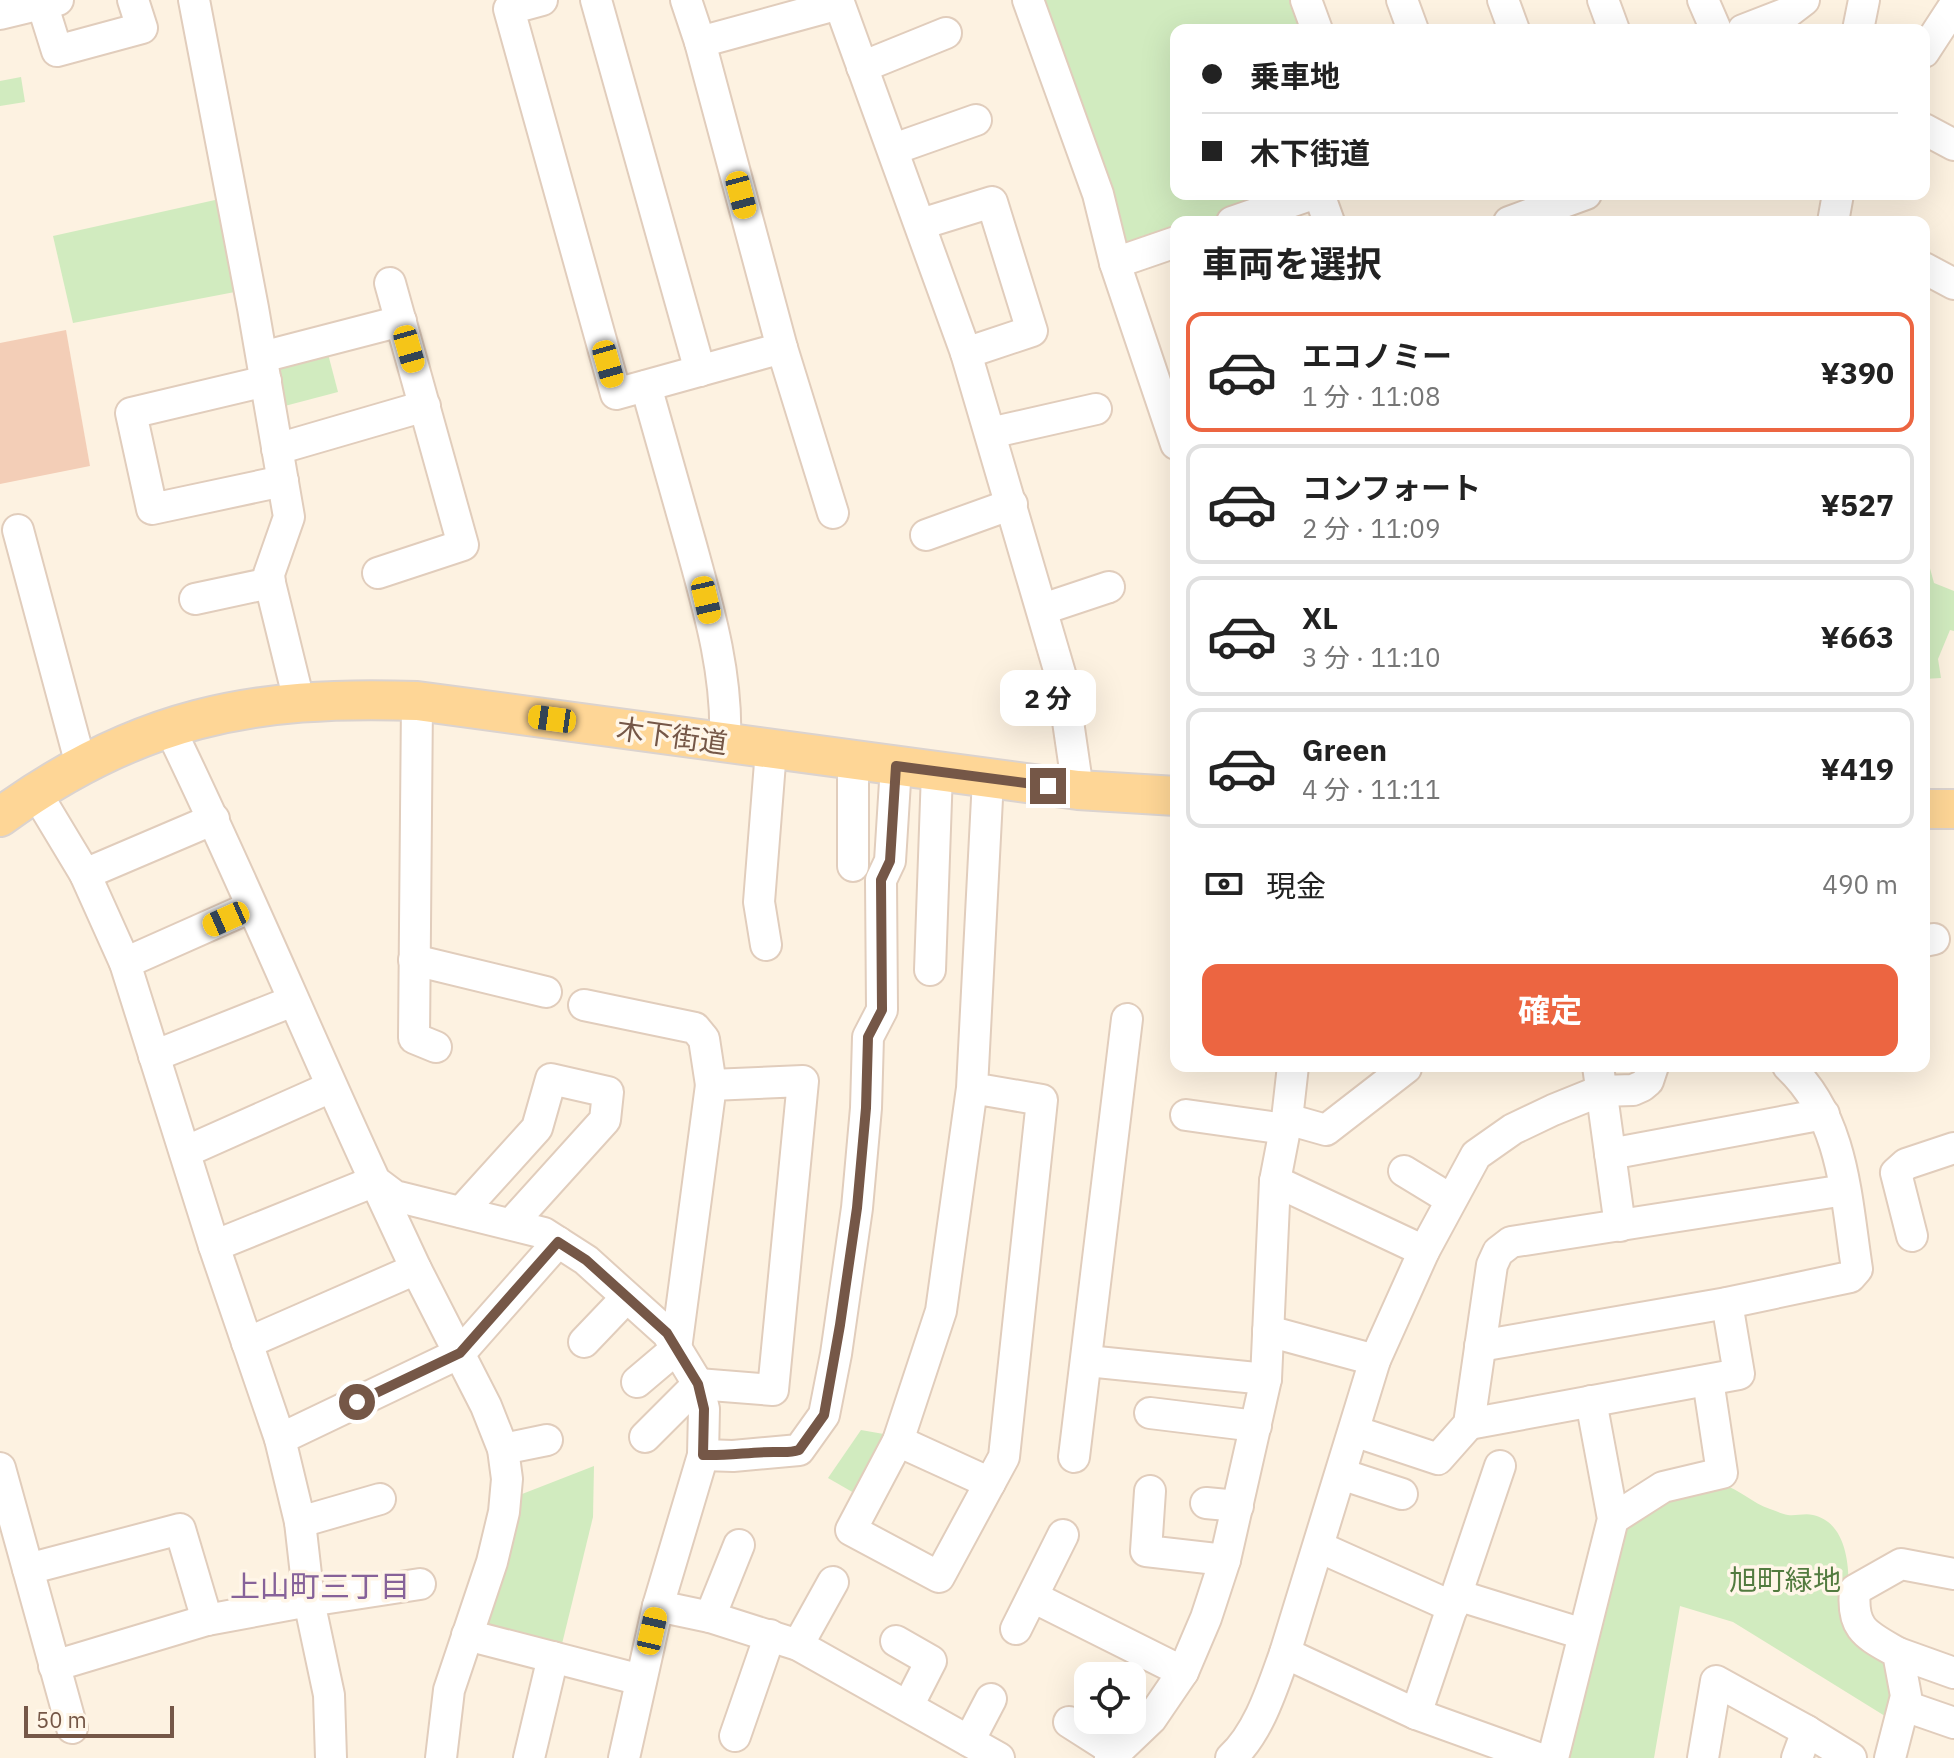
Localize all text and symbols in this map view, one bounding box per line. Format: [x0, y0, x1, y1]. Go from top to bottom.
text: 乗車地 [1250, 56, 1340, 95]
text: 木下街道 [1250, 133, 1370, 172]
car [723, 169, 759, 221]
text: 車両を選択 [1202, 240, 1382, 287]
car [391, 323, 427, 375]
icon: car [1206, 336, 1278, 408]
text: エコノミー [1302, 336, 1452, 375]
car [590, 338, 626, 390]
text: ¥390 [1821, 353, 1894, 392]
text: 1 分 · 11:08 [1302, 379, 1440, 413]
icon: car [1206, 468, 1278, 540]
text: コンフォート [1302, 468, 1481, 507]
text: ¥527 [1821, 485, 1894, 524]
text: 2 分 · 11:09 [1302, 511, 1440, 545]
car [689, 574, 723, 626]
text: XL [1302, 598, 1338, 637]
icon: car [1206, 600, 1278, 672]
text: ¥663 [1821, 617, 1894, 656]
text: 3 分 · 11:10 [1302, 640, 1440, 674]
callout: 2 分 [1000, 670, 1096, 726]
text: 2 分 [1024, 681, 1072, 715]
car [527, 704, 577, 734]
street label: 木下街道 [614, 709, 730, 762]
text: Green [1302, 730, 1387, 769]
icon: car [1206, 732, 1278, 804]
text: ¥419 [1821, 749, 1894, 788]
route end [1030, 768, 1066, 804]
text: 4 分 · 11:11 [1302, 772, 1440, 806]
icon: cash [1202, 862, 1246, 906]
text: 現金 [1266, 866, 1326, 905]
text: 490 m [1822, 867, 1898, 901]
car [199, 898, 253, 940]
button: 確定 [1202, 964, 1898, 1056]
route start [339, 1384, 375, 1420]
park label: 旭町緑地 [1729, 1561, 1841, 1598]
district label: 上山町三丁目 [230, 1566, 410, 1605]
car [635, 1605, 669, 1657]
map controls [1074, 1662, 1146, 1734]
button: locate [1074, 1662, 1146, 1734]
scale bar [24, 1702, 174, 1738]
text: 50 m [36, 1705, 87, 1734]

